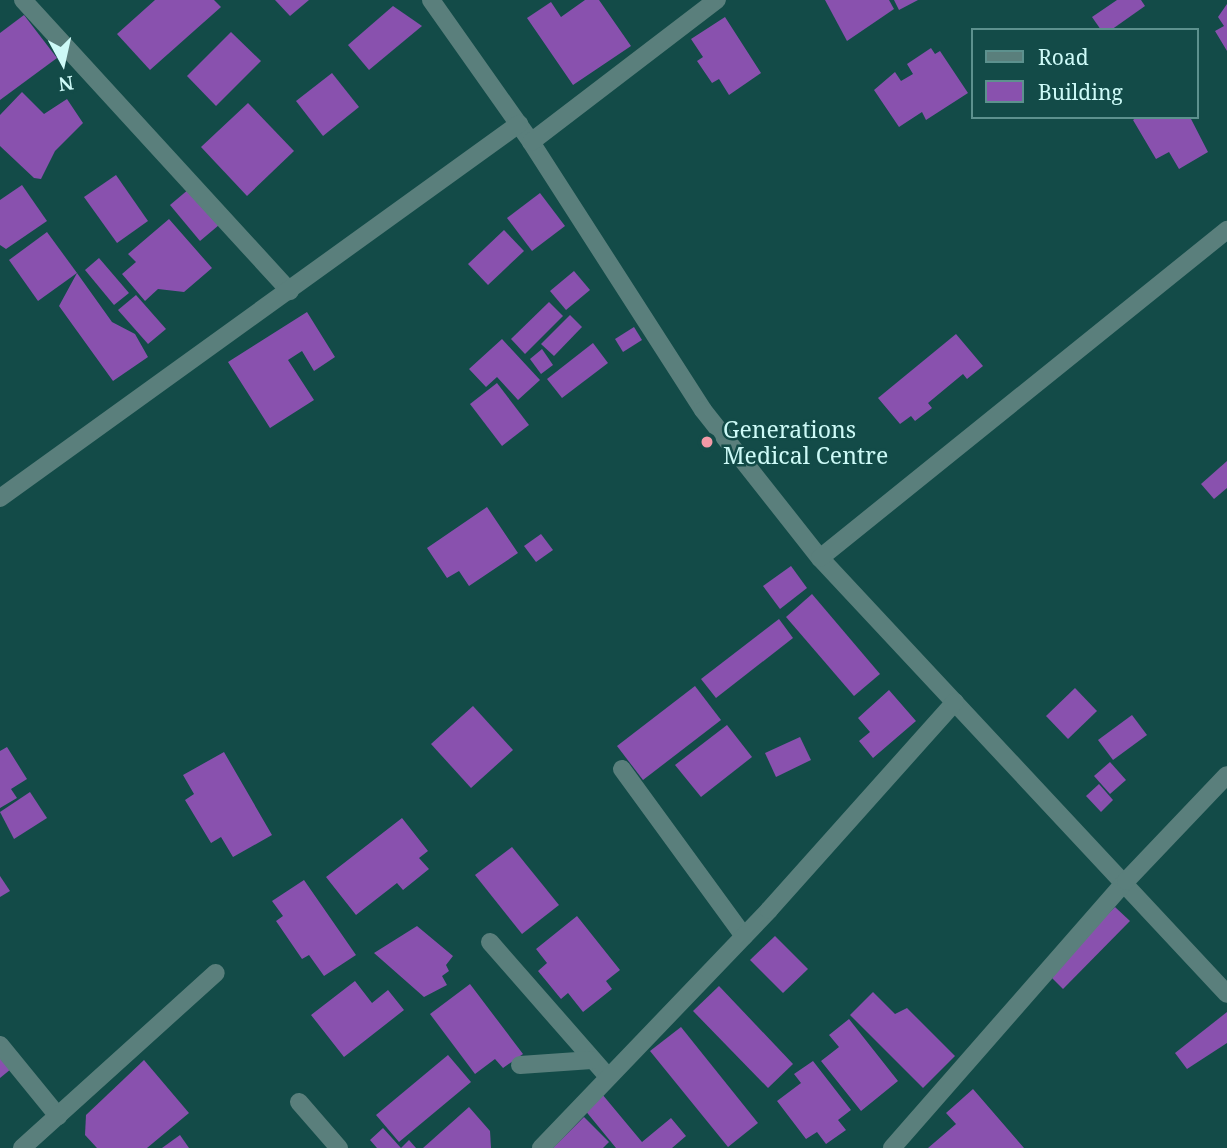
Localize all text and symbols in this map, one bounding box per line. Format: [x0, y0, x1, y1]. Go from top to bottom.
north arrow [28, 28, 98, 98]
legend [972, 28, 1199, 119]
text: Road [1038, 43, 1089, 71]
text: N [57, 70, 75, 98]
text: Building [1038, 78, 1123, 106]
place label: Generations Medical Centre [723, 415, 888, 469]
marker: Generations Medical Centre [697, 432, 717, 452]

